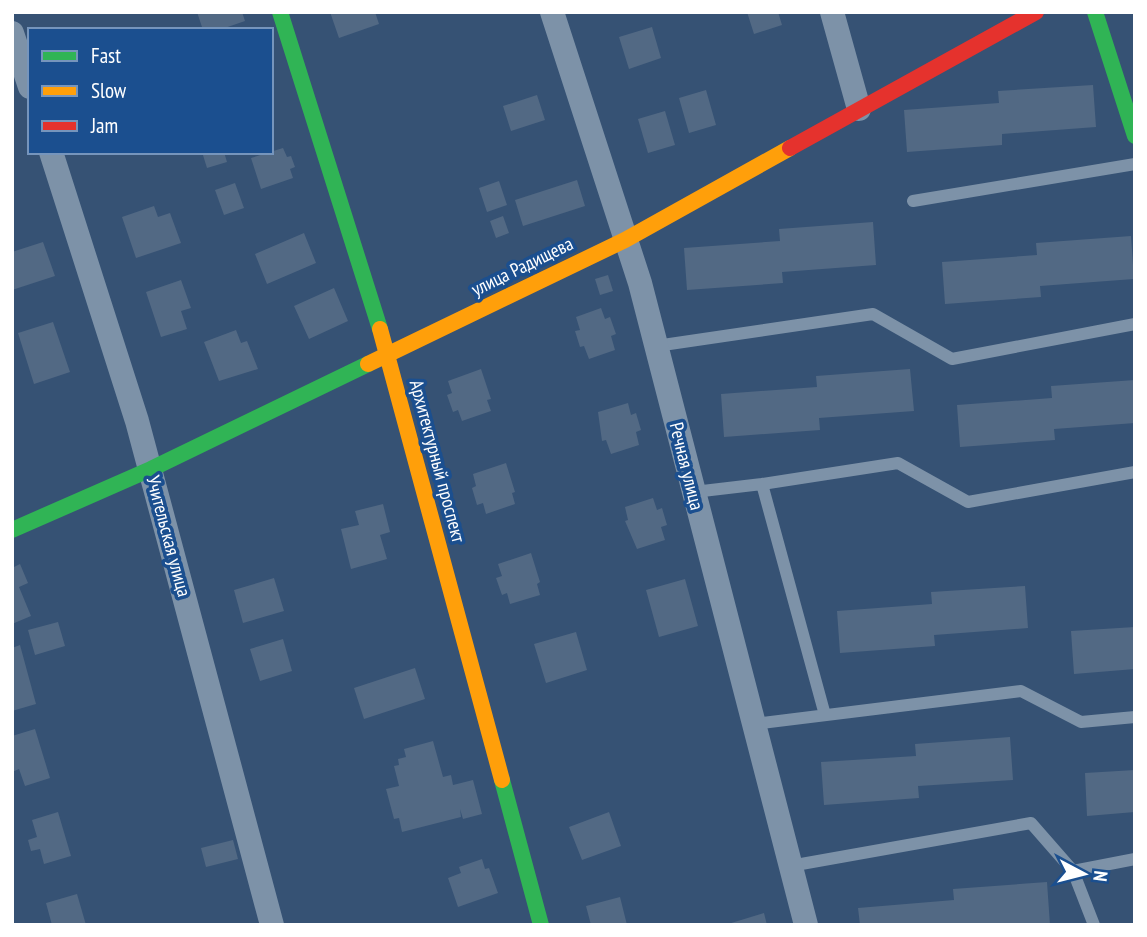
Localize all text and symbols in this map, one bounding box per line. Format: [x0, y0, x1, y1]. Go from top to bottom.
legend [28, 28, 273, 154]
text: Fast [91, 42, 121, 69]
text: Slow [91, 77, 127, 104]
text: Jam [90, 112, 118, 139]
street label: улица Радищева [467, 231, 577, 301]
street label: Архитектурный проспект [405, 377, 471, 546]
street label: Речная улица [665, 420, 709, 512]
street label: Учительская улица [141, 473, 197, 599]
north arrow [1049, 839, 1119, 909]
text: N [1088, 870, 1113, 883]

